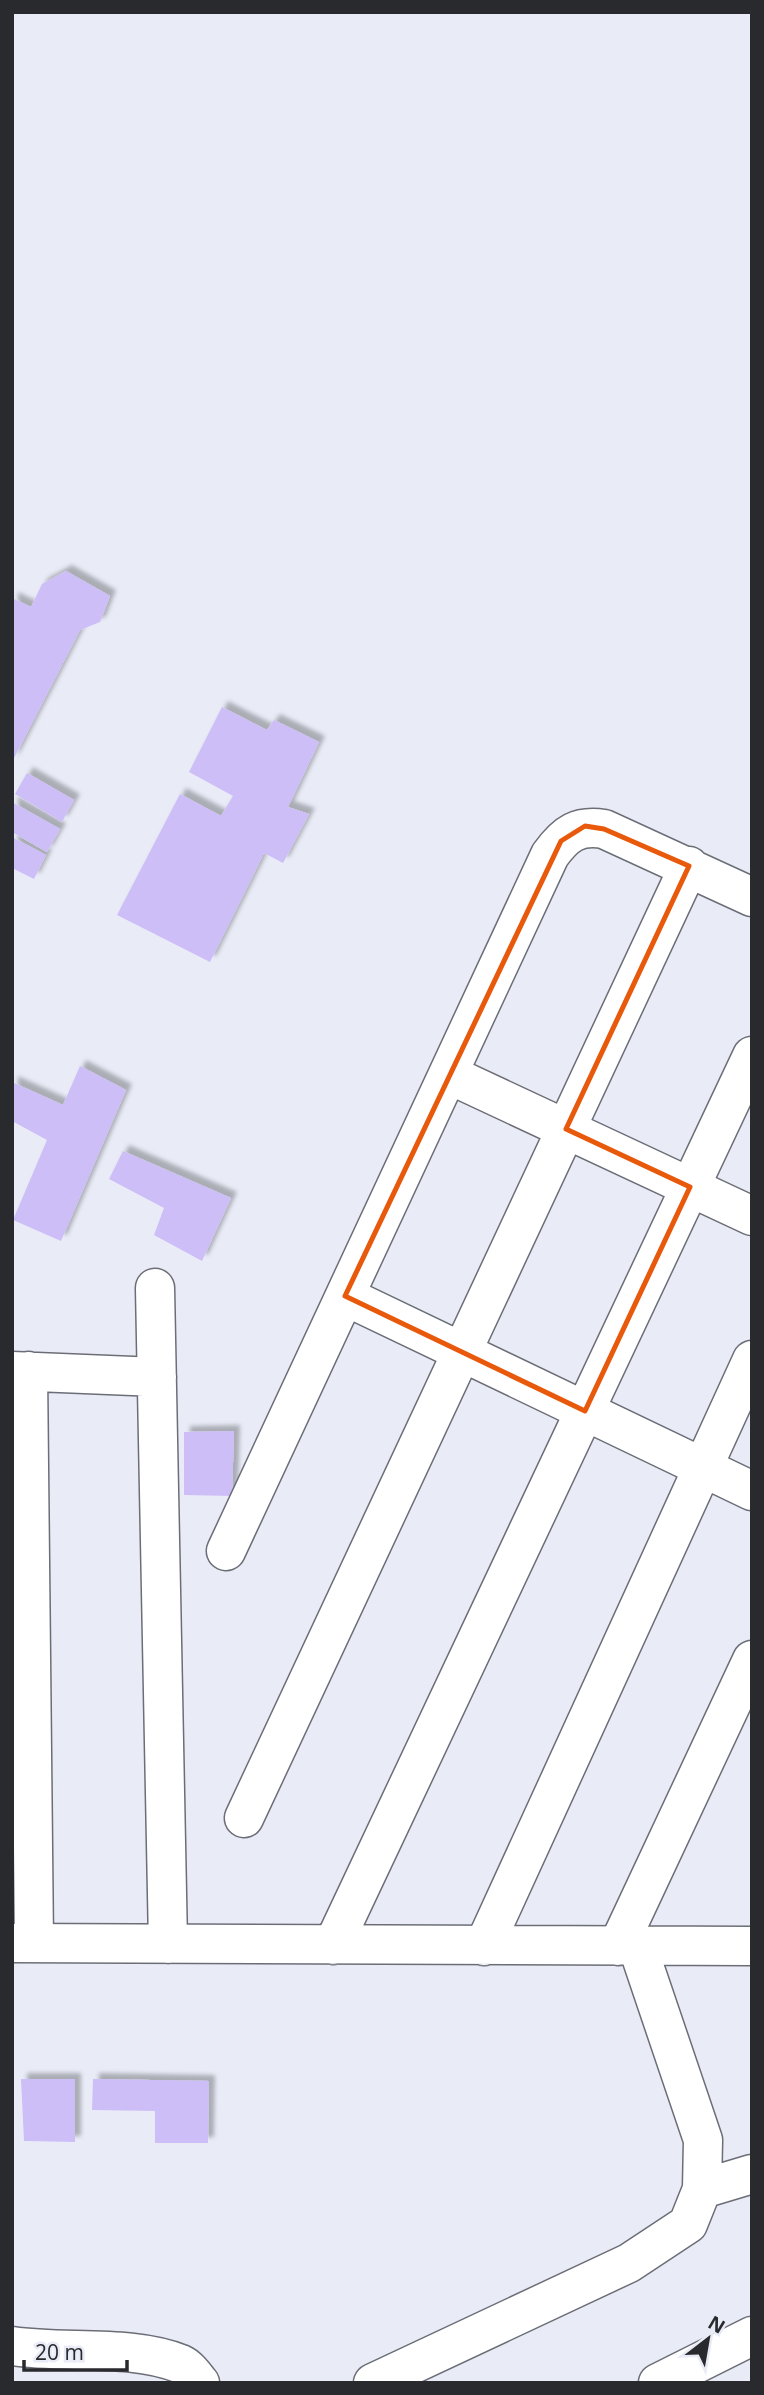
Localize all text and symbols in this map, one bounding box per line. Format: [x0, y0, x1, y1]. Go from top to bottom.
north arrow [673, 2304, 743, 2374]
text: N [703, 2309, 730, 2340]
scale bar [24, 2328, 128, 2372]
text: 20 m [35, 2338, 84, 2366]

